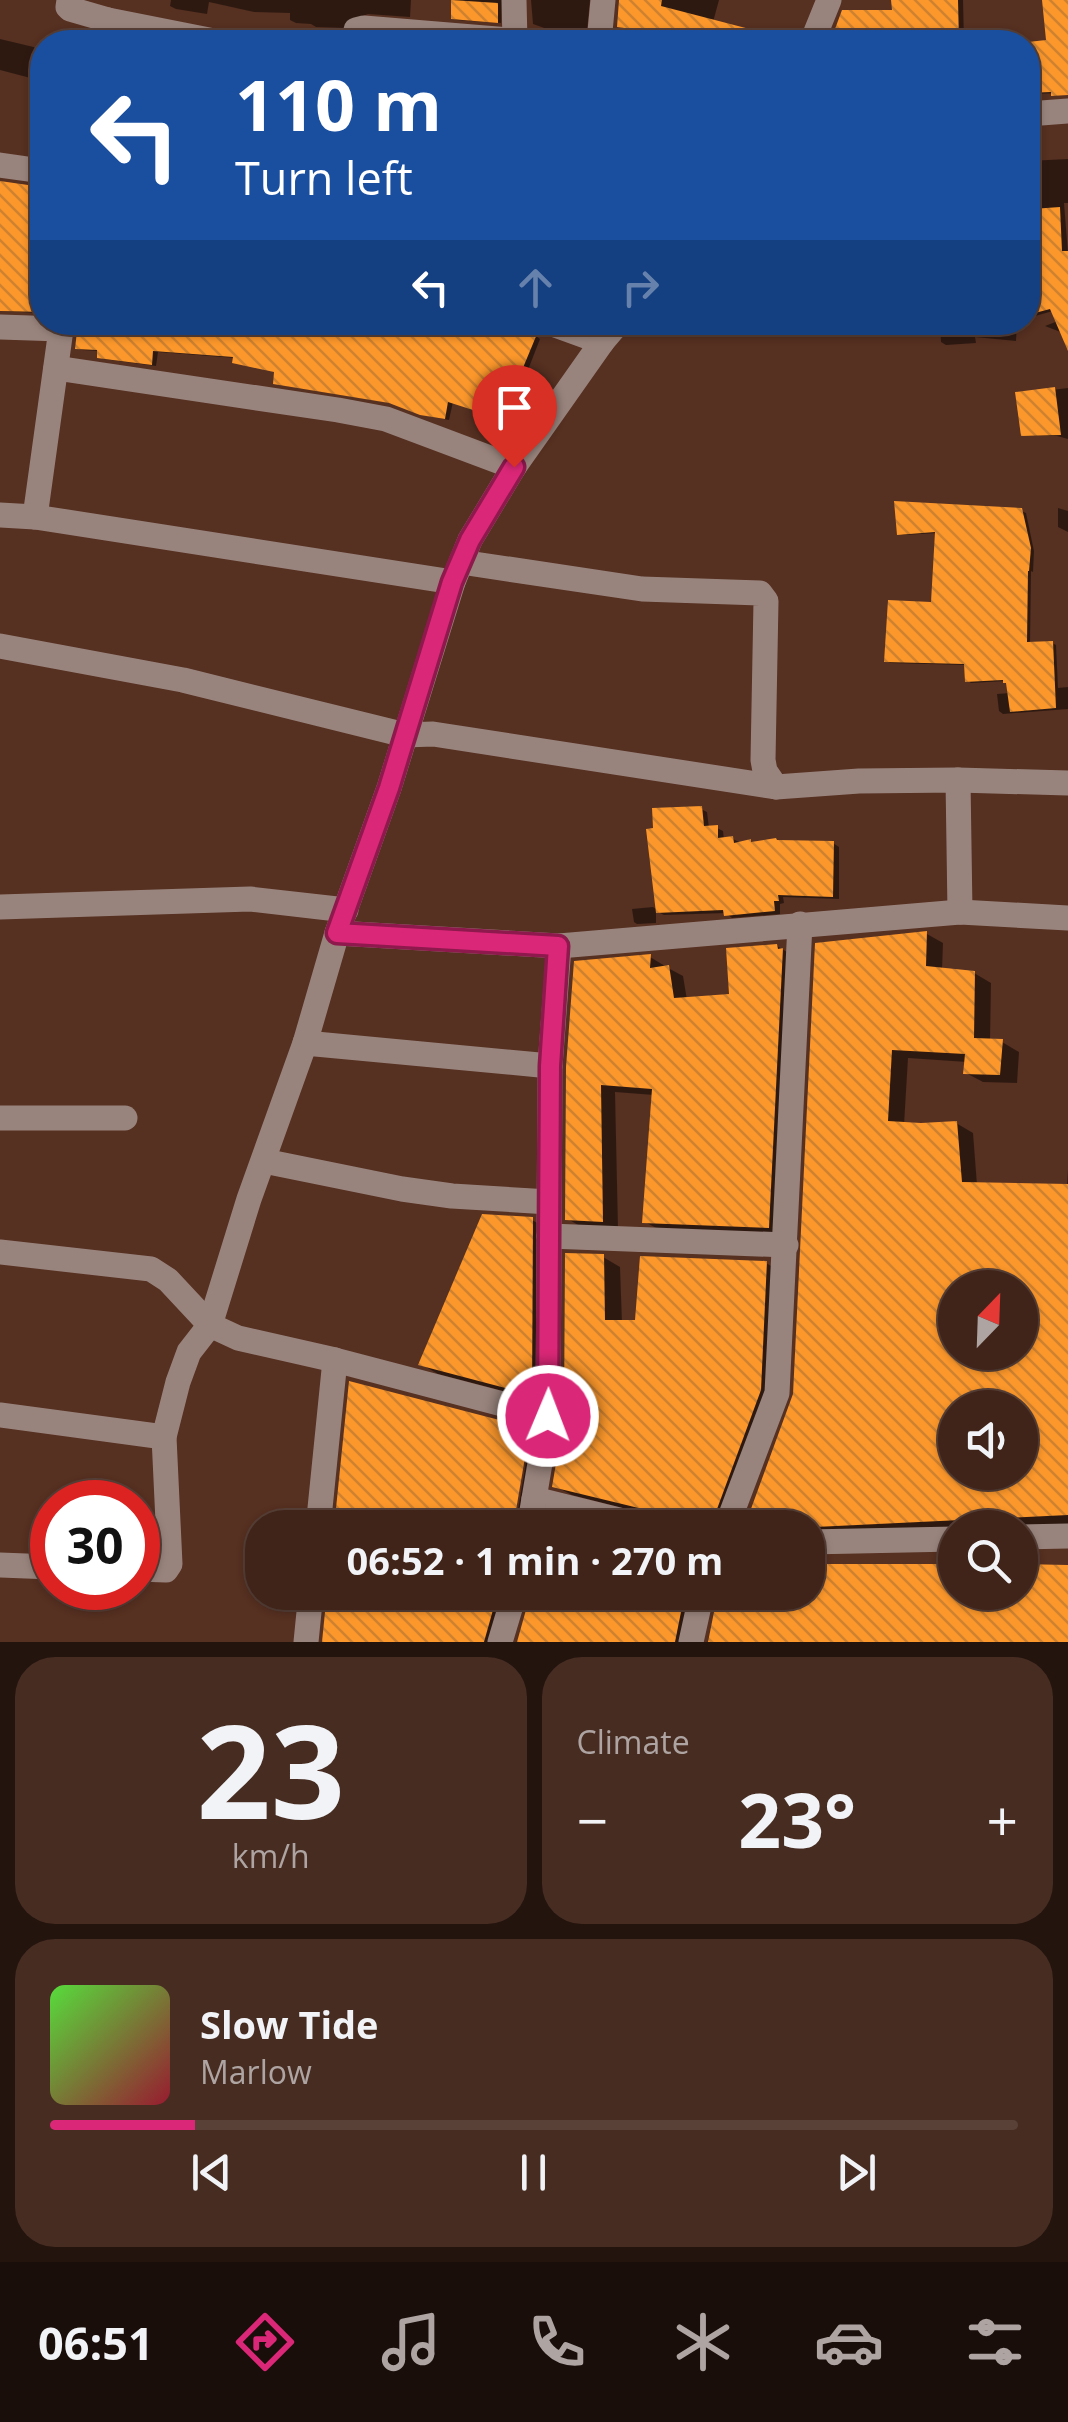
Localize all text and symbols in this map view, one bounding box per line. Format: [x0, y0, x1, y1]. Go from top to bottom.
text: 110 m [235, 56, 442, 152]
icon: left [70, 70, 200, 200]
text: Turn left [235, 147, 413, 208]
icon: left [403, 260, 458, 315]
icon: ahead [508, 260, 563, 315]
icon: right [613, 260, 668, 315]
pin [472, 365, 557, 468]
icon: arrive [487, 380, 542, 435]
north arrow [938, 1270, 1038, 1370]
map controls [938, 1270, 1038, 1610]
position arrow [496, 1364, 600, 1468]
button: sound [938, 1390, 1038, 1490]
speed limit sign: 30 [30, 1480, 160, 1610]
button: search [938, 1510, 1038, 1610]
text: 06:52 · 1 min · 270 m [347, 1534, 723, 1586]
text: 23 [196, 1680, 345, 1857]
text: Climate [577, 1720, 690, 1763]
text: 23° [738, 1768, 856, 1870]
text: − [577, 1782, 608, 1857]
text: + [987, 1782, 1018, 1857]
text: km/h [232, 1834, 310, 1877]
text: Slow Tide [200, 1998, 379, 2050]
text: Marlow [200, 2050, 312, 2093]
icon: previous [184, 2145, 239, 2200]
icon: pause [506, 2145, 561, 2200]
icon: next [829, 2145, 884, 2200]
icon: directions [230, 2307, 300, 2377]
icon: music [376, 2307, 446, 2377]
icon: phone [522, 2307, 592, 2377]
icon: climate [668, 2307, 738, 2377]
icon: car [814, 2307, 884, 2377]
icon: filters [960, 2307, 1030, 2377]
text: 06:51 [38, 2312, 154, 2373]

